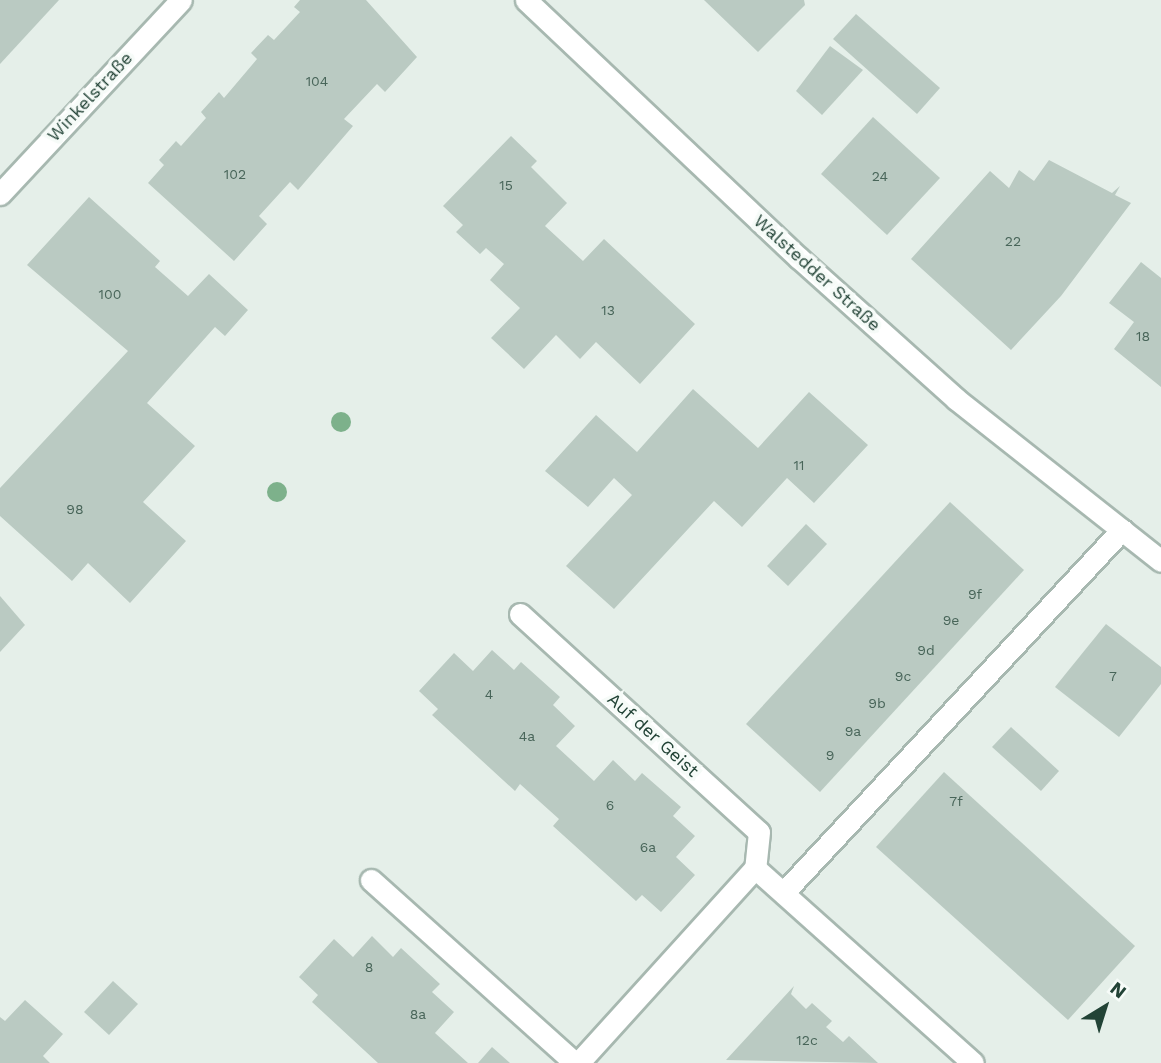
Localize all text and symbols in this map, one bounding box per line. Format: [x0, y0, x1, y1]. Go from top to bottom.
street label: Winkelstraße [43, 48, 137, 146]
house number: 104 [306, 73, 328, 89]
house number: 102 [224, 166, 246, 182]
house number: 24 [872, 168, 888, 184]
house number: 15 [499, 177, 513, 193]
street label: Walstedder Straße [749, 210, 885, 336]
house number: 22 [1005, 233, 1021, 249]
house number: 100 [99, 286, 121, 302]
house number: 13 [601, 302, 615, 318]
house number: 18 [1136, 328, 1150, 344]
house number: 11 [794, 457, 804, 473]
house number: 98 [66, 501, 84, 517]
house number: 9f [968, 586, 982, 602]
house number: 9e [943, 612, 959, 628]
house number: 9d [917, 642, 935, 658]
house number: 9c [895, 668, 911, 684]
house number: 7 [1109, 668, 1117, 684]
house number: 4 [485, 686, 493, 702]
street label: Auf der Geist [603, 688, 703, 782]
house number: 9b [868, 695, 886, 711]
house number: 9a [845, 723, 861, 739]
house number: 4a [519, 728, 535, 744]
house number: 9 [826, 747, 834, 763]
house number: 7f [949, 793, 963, 809]
house number: 6 [606, 797, 614, 813]
house number: 6a [640, 839, 656, 855]
house number: 8 [365, 959, 373, 975]
north arrow [1070, 972, 1140, 1042]
text: N [1106, 977, 1131, 1003]
house number: 8a [410, 1006, 426, 1022]
house number: 12c [796, 1032, 818, 1048]

